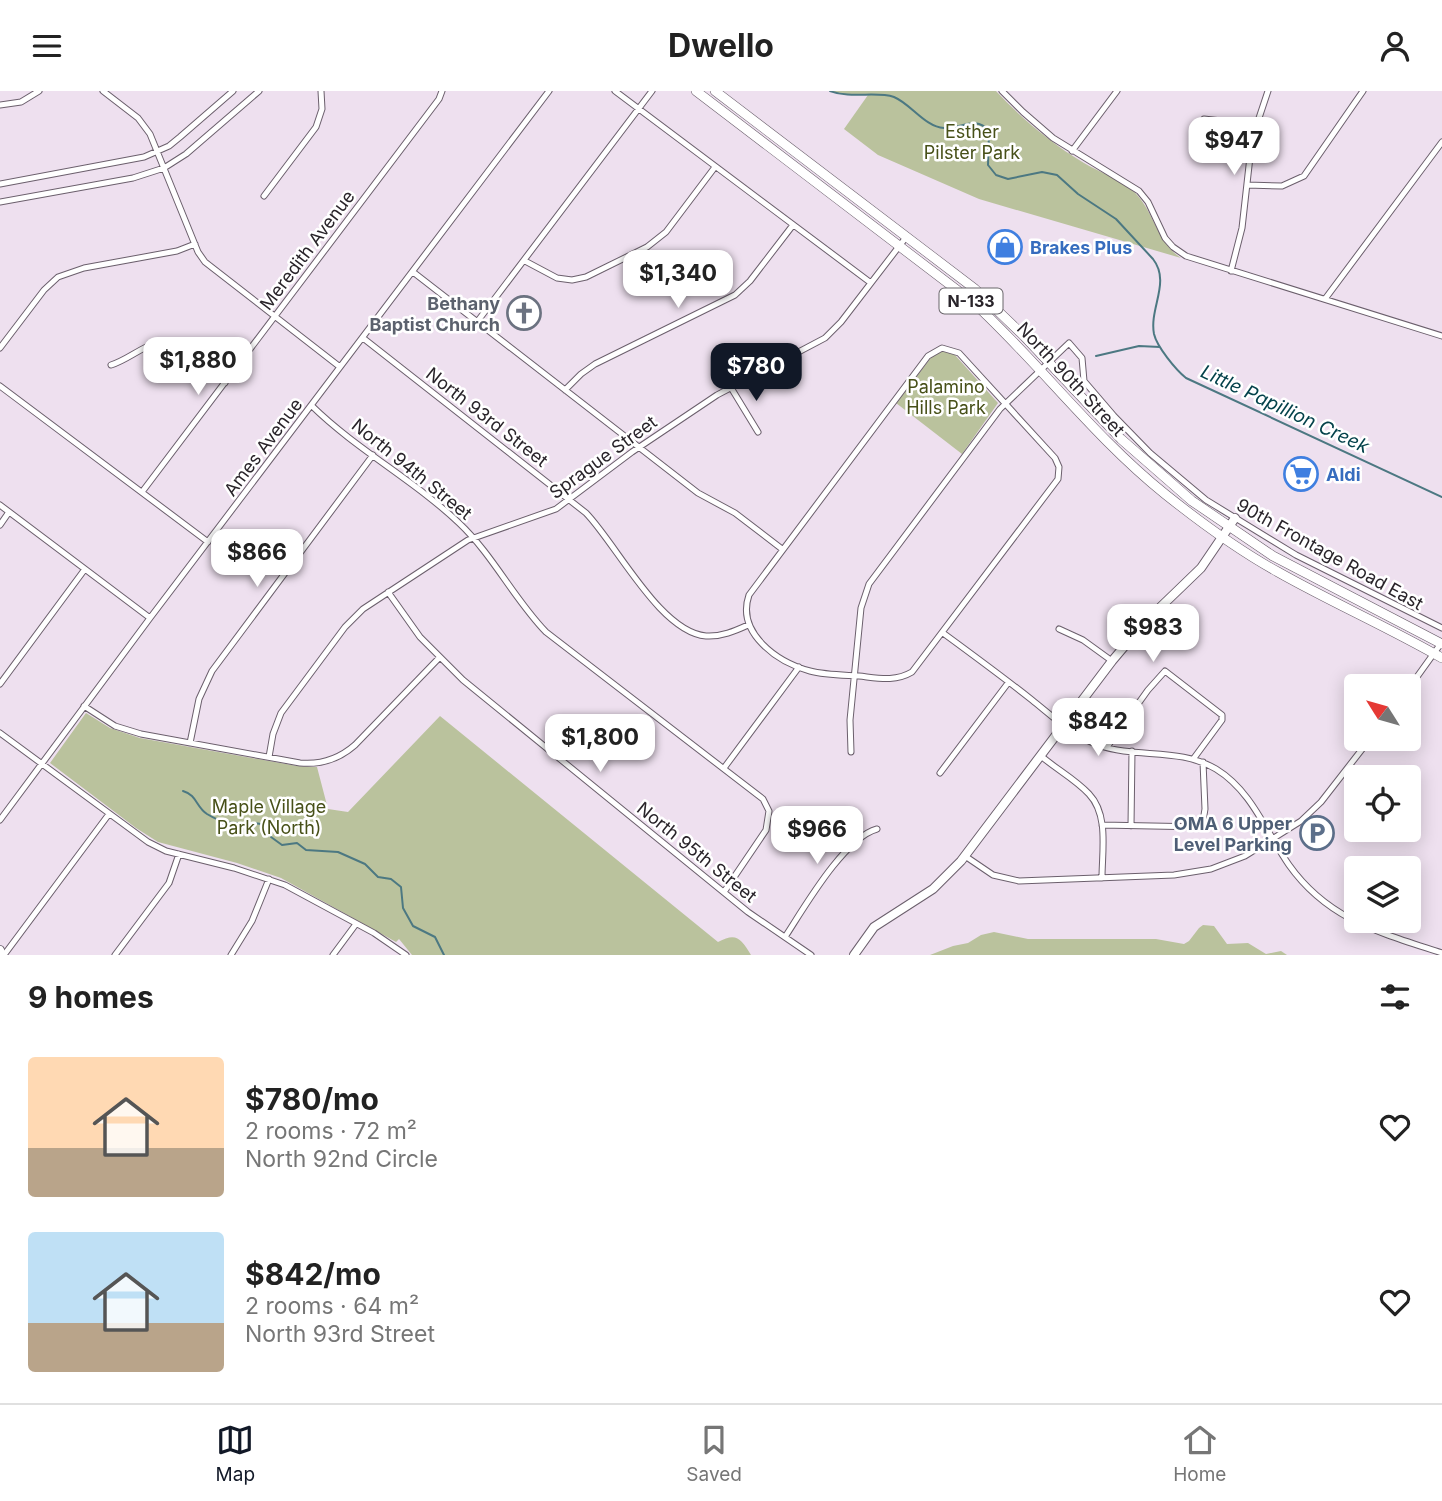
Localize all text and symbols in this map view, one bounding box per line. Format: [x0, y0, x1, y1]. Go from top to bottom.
text: Dwello [668, 26, 774, 65]
icon: menu [28, 27, 66, 65]
icon: person [1376, 27, 1414, 65]
pin: $947 [1193, 118, 1275, 177]
park label: Esther Pilster Park [924, 121, 1020, 163]
text: $947 [1205, 126, 1263, 154]
street label: Meredith Avenue [255, 186, 359, 314]
shop icon: Brakes Plus [986, 228, 1024, 266]
place label: Brakes Plus [1030, 237, 1132, 258]
pin: $1,340 [621, 251, 735, 310]
text: $1,340 [639, 259, 717, 287]
road number: N-133 [940, 289, 1002, 313]
place label: Bethany Baptist Church [369, 293, 500, 335]
church icon: Bethany Baptist Church [505, 294, 543, 332]
street label: North 90th Street [1013, 318, 1129, 440]
pin: $1,880 [141, 337, 255, 397]
pin: $780 [715, 343, 797, 403]
text: $1,880 [159, 346, 237, 374]
text: $780 [727, 352, 785, 380]
water label: Little Papillion Creek [1197, 360, 1373, 458]
street label: North 93rd Street [422, 363, 552, 471]
park label: Palamino Hills Park [906, 376, 986, 418]
street label: Ames Avenue [220, 394, 306, 500]
street label: Sprague Street [545, 411, 661, 503]
street label: North 94th Street [348, 414, 476, 524]
supermarket icon: Aldi [1282, 455, 1320, 493]
place label: Aldi [1326, 464, 1361, 485]
street label: 90th Frontage Road East [1233, 494, 1427, 614]
pin: $866 [216, 529, 298, 589]
text: $866 [227, 538, 287, 566]
pin: $983 [1112, 605, 1194, 664]
text: $983 [1123, 613, 1183, 641]
north arrow [1344, 674, 1421, 751]
map controls [1344, 674, 1421, 933]
pin: $842 [1057, 699, 1139, 758]
text: $842 [1068, 707, 1128, 735]
pin: $1,800 [543, 715, 657, 774]
text: $1,800 [561, 723, 639, 751]
button: locate [1344, 765, 1421, 842]
park label: Maple Village Park (North) [212, 796, 326, 838]
street label: North 95th Street [633, 797, 761, 907]
pin: $966 [776, 807, 858, 866]
place label: OMA 6 Upper Level Parking [1174, 813, 1292, 855]
parking icon: OMA 6 Upper Level Parking [1298, 814, 1336, 852]
text: $966 [787, 815, 847, 843]
button: layers [1344, 856, 1421, 933]
icon: filters [1376, 978, 1414, 1016]
text: 9 homes [28, 979, 154, 1015]
text: $780/mo [245, 1081, 379, 1117]
icon: home [84, 1085, 168, 1169]
icon: heart [1376, 1108, 1414, 1146]
text: 2 rooms · 72 m² [245, 1117, 417, 1145]
text: North 92nd Circle [245, 1145, 438, 1173]
text: $842/mo [245, 1256, 381, 1292]
icon: home [84, 1260, 168, 1344]
icon: heart [1376, 1283, 1414, 1321]
text: 2 rooms · 64 m² [245, 1292, 419, 1320]
text: North 93rd Street [245, 1320, 435, 1348]
tab: Map [216, 1421, 255, 1486]
tab: Saved [686, 1421, 742, 1486]
tab: Home [1173, 1421, 1226, 1486]

